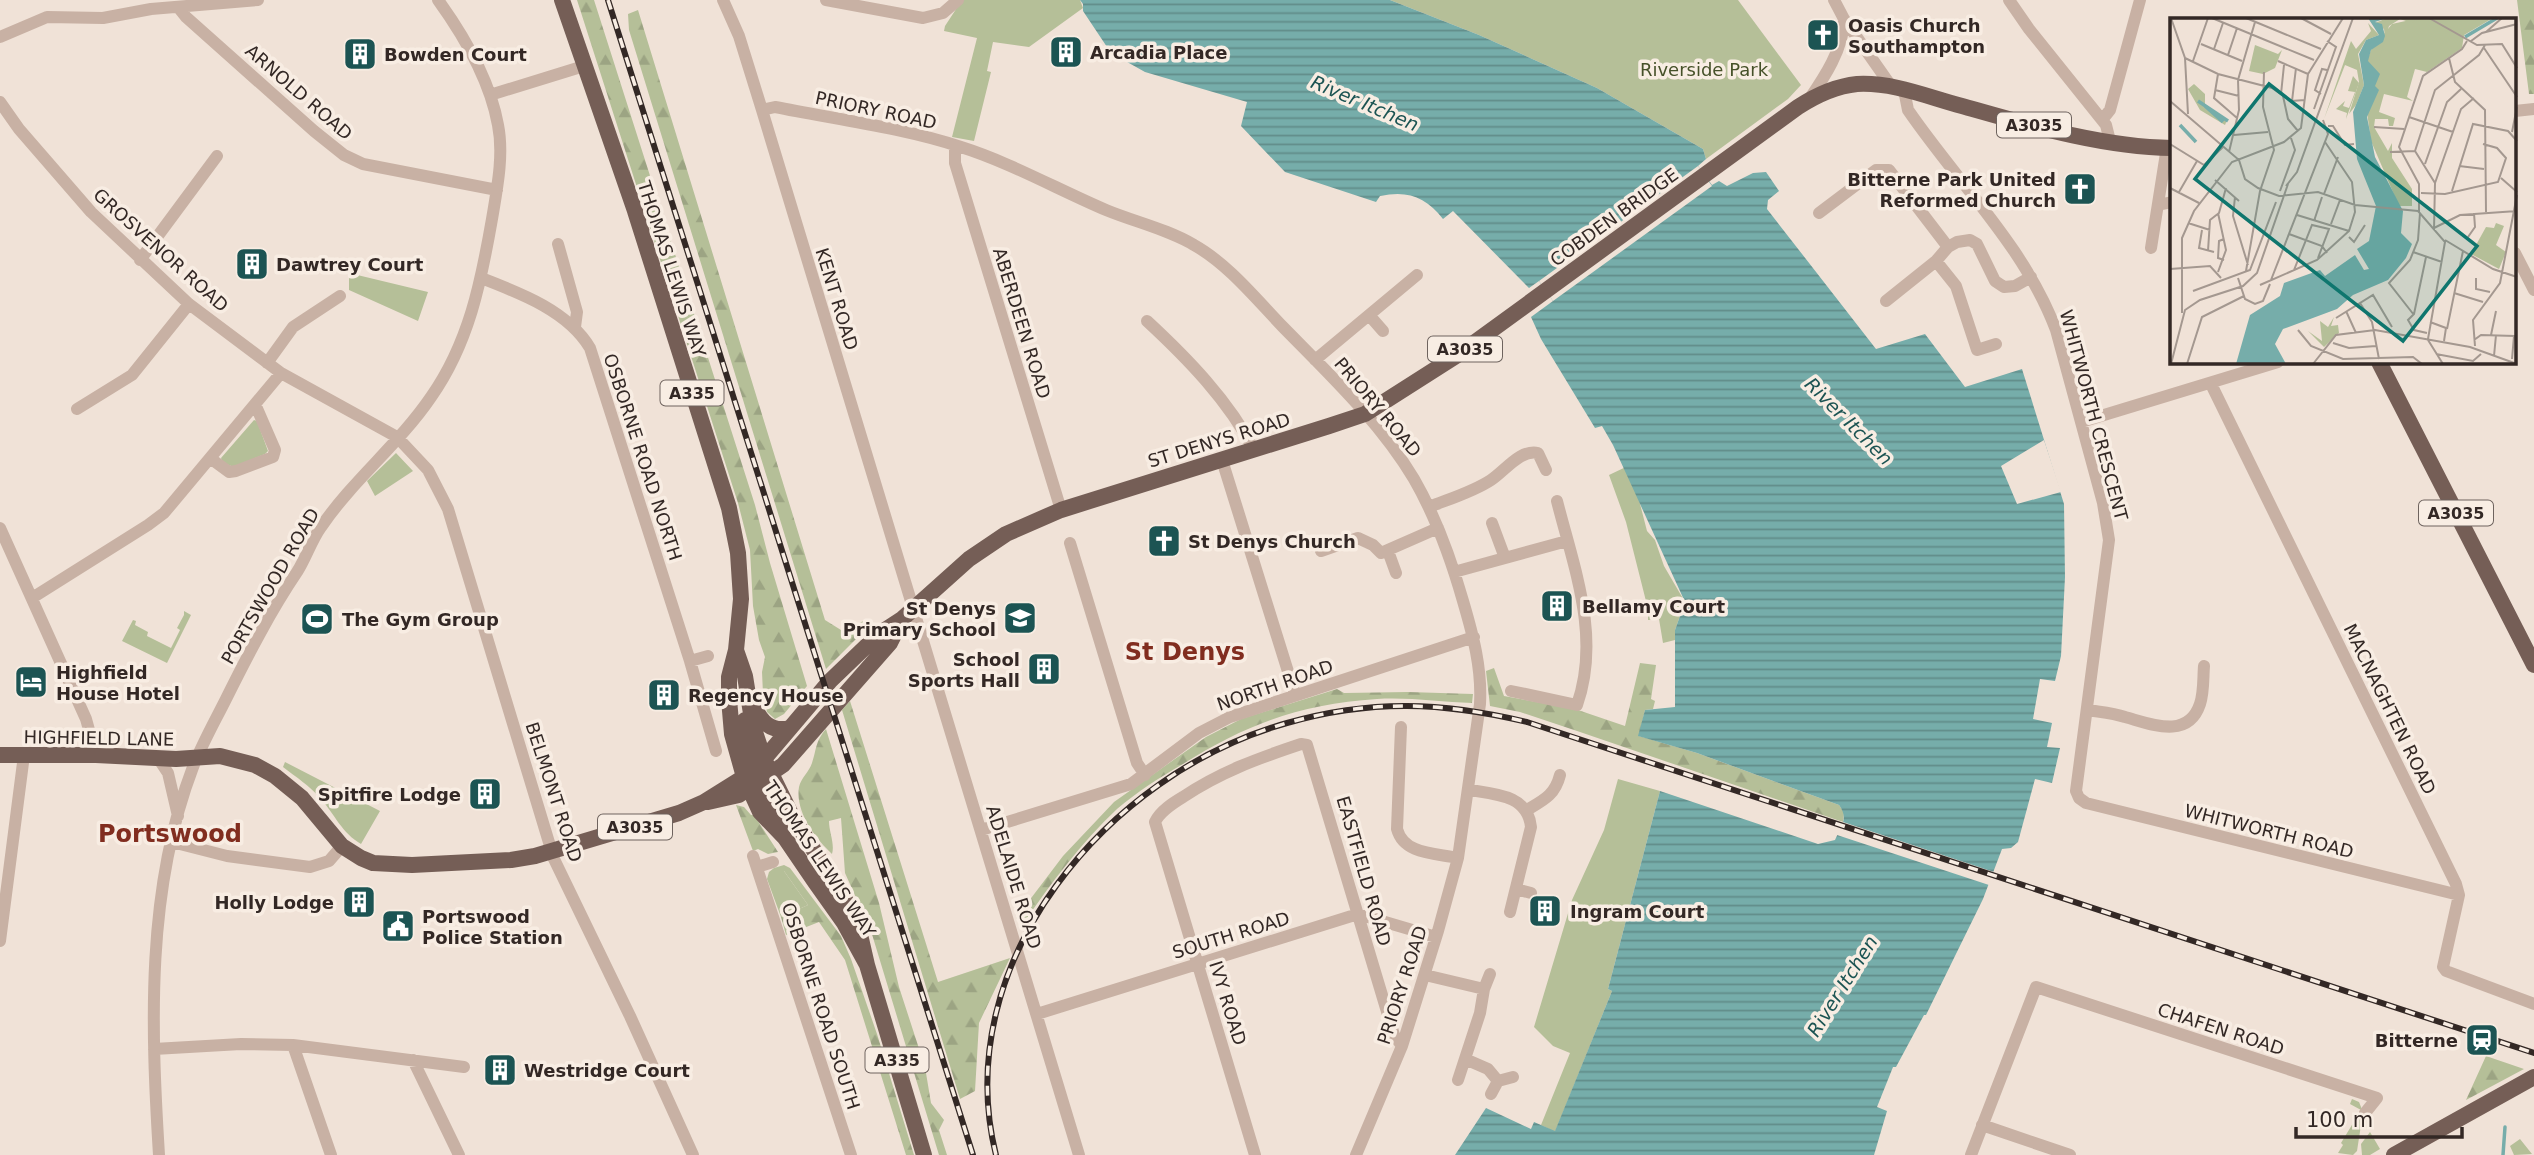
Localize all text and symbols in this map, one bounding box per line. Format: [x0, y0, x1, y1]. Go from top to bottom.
place label: Oasis Church Southampton [1848, 15, 1985, 57]
church icon: Oasis Church Southampton [1804, 16, 1842, 54]
inset map [2170, 18, 2516, 364]
building icon: Arcadia Place [1047, 33, 1085, 71]
building icon: Bowden Court [341, 35, 379, 73]
street label: ARNOLD ROAD [241, 40, 357, 144]
place label: Arcadia Place [1090, 42, 1227, 63]
place label: Bowden Court [384, 44, 527, 65]
park label: Riverside Park [1640, 59, 1769, 80]
water label: River Itchen [1308, 70, 1422, 136]
street label: PRIORY ROAD [813, 87, 939, 133]
road number: A3035 [1997, 113, 2071, 138]
street label: COBDEN BRIDGE [1546, 164, 1682, 270]
place label: Bitterne Park United Reformed Church [1847, 169, 2056, 211]
church icon: Bitterne Park United Reformed Church [2061, 170, 2099, 208]
street label: THOMAS LEWIS WAY [633, 177, 711, 361]
street label: GROSVENOR ROAD [89, 184, 233, 316]
building icon: Dawtrey Court [233, 245, 271, 283]
street label: KENT ROAD [811, 245, 863, 353]
street label: ABERDEEN ROAD [989, 245, 1055, 401]
place label: Dawtrey Court [276, 254, 424, 275]
street label: WHITWORTH CRESCENT [2056, 307, 2133, 524]
road number: A3035 [1428, 336, 1502, 362]
street label: OSBORNE ROAD NORTH [600, 351, 686, 563]
street label: PRIORY ROAD [1330, 353, 1426, 461]
water label: River Itchen [1801, 373, 1897, 469]
road number: A335 [660, 380, 724, 406]
street label: ST DENYS ROAD [1145, 408, 1293, 472]
road number: A3035 [2419, 500, 2493, 526]
street label: PORTSWOOD ROAD [217, 504, 323, 668]
church icon: St Denys Church [1145, 522, 1183, 560]
place label: St Denys Church [1188, 531, 1356, 552]
building icon: Bellamy Court [1538, 587, 1576, 625]
place label: Bellamy Court [1582, 596, 1725, 617]
place label: St Denys Primary School [843, 598, 996, 640]
school or university icon: St Denys Primary School [1001, 599, 1039, 637]
sports icon: The Gym Group [298, 600, 336, 638]
place label: The Gym Group [342, 609, 499, 630]
street label: MACNAGHTEN ROAD [2340, 620, 2440, 798]
district label: St Denys [1125, 638, 1245, 666]
place label: School Sports Hall [908, 649, 1020, 691]
building icon: School Sports Hall [1025, 650, 1063, 688]
street label: NORTH ROAD [1214, 655, 1336, 715]
place label: Highfield House Hotel [56, 662, 180, 704]
hotel icon: Highfield House Hotel [12, 663, 50, 701]
building icon: Regency House [645, 676, 683, 714]
place label: Regency House [688, 685, 844, 706]
street label: BELMONT ROAD [521, 719, 587, 865]
street label: HIGHFIELD LANE [24, 726, 174, 750]
building icon: Spitfire Lodge [466, 775, 504, 813]
street label: THOMAS LEWIS WAY [759, 776, 881, 942]
place label: Spitfire Lodge [318, 784, 461, 805]
street label: EASTFIELD ROAD [1333, 793, 1395, 949]
street label: WHITWORTH ROAD [2182, 800, 2356, 862]
street label: ADELAIDE ROAD [982, 803, 1046, 951]
road number: A3035 [598, 814, 672, 840]
district label: Portswood [98, 820, 242, 848]
building icon: Holly Lodge [340, 883, 378, 921]
place label: Holly Lodge [214, 892, 334, 913]
building icon: Ingram Court [1526, 892, 1564, 930]
street label: OSBORNE ROAD SOUTH [778, 900, 864, 1112]
place label: Ingram Court [1570, 901, 1705, 922]
place label: Portswood Police Station [422, 906, 563, 948]
public building icon: Portswood Police Station [379, 907, 417, 945]
street label: SOUTH ROAD [1170, 907, 1292, 963]
street label: PRIORY ROAD [1373, 923, 1431, 1047]
water label: River Itchen [1802, 932, 1882, 1040]
street label: IVY ROAD [1205, 958, 1251, 1048]
street label: CHAFEN ROAD [2155, 999, 2287, 1059]
station icon: Bitterne [2463, 1021, 2501, 1059]
place label: Bitterne [2375, 1030, 2458, 1051]
road number: A335 [866, 1048, 928, 1072]
building icon: Westridge Court [481, 1051, 519, 1089]
place label: Westridge Court [524, 1060, 690, 1081]
scale bar [2296, 1096, 2462, 1140]
text: 100 m [2306, 1108, 2373, 1132]

